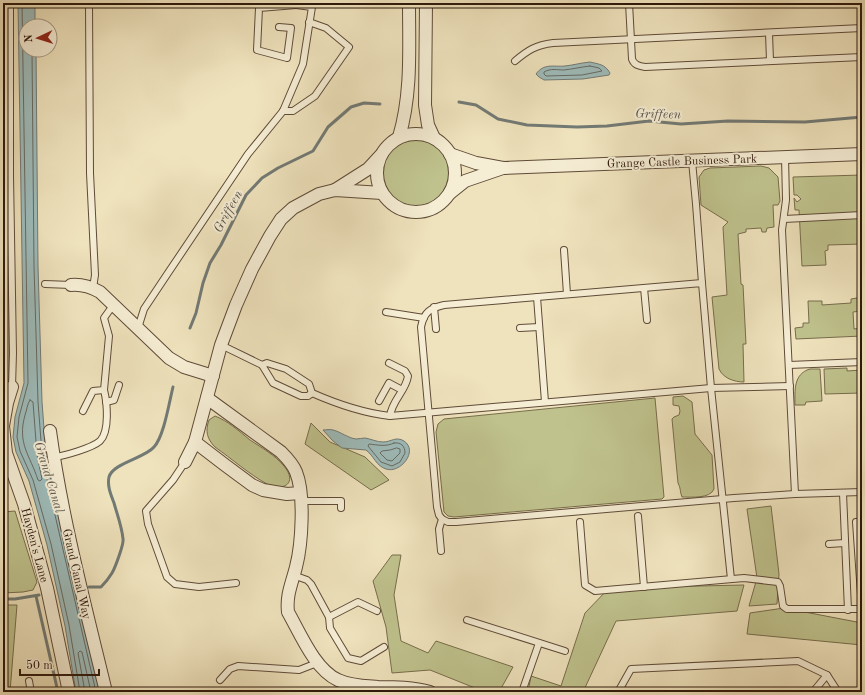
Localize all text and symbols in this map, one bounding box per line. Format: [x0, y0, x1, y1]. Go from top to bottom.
north arrow [18, 18, 58, 58]
text: N [24, 33, 35, 43]
water label: Griffeen [635, 108, 682, 121]
street label: Grange Castle Business Park [607, 153, 757, 171]
water label: Griffeen [211, 188, 245, 235]
water label: Grand Canal [32, 440, 66, 515]
street label: Hayden's Lane [18, 507, 50, 584]
street label: Grand Canal Way [60, 528, 92, 621]
scale bar [20, 651, 99, 677]
text: 50 m [26, 659, 53, 672]

